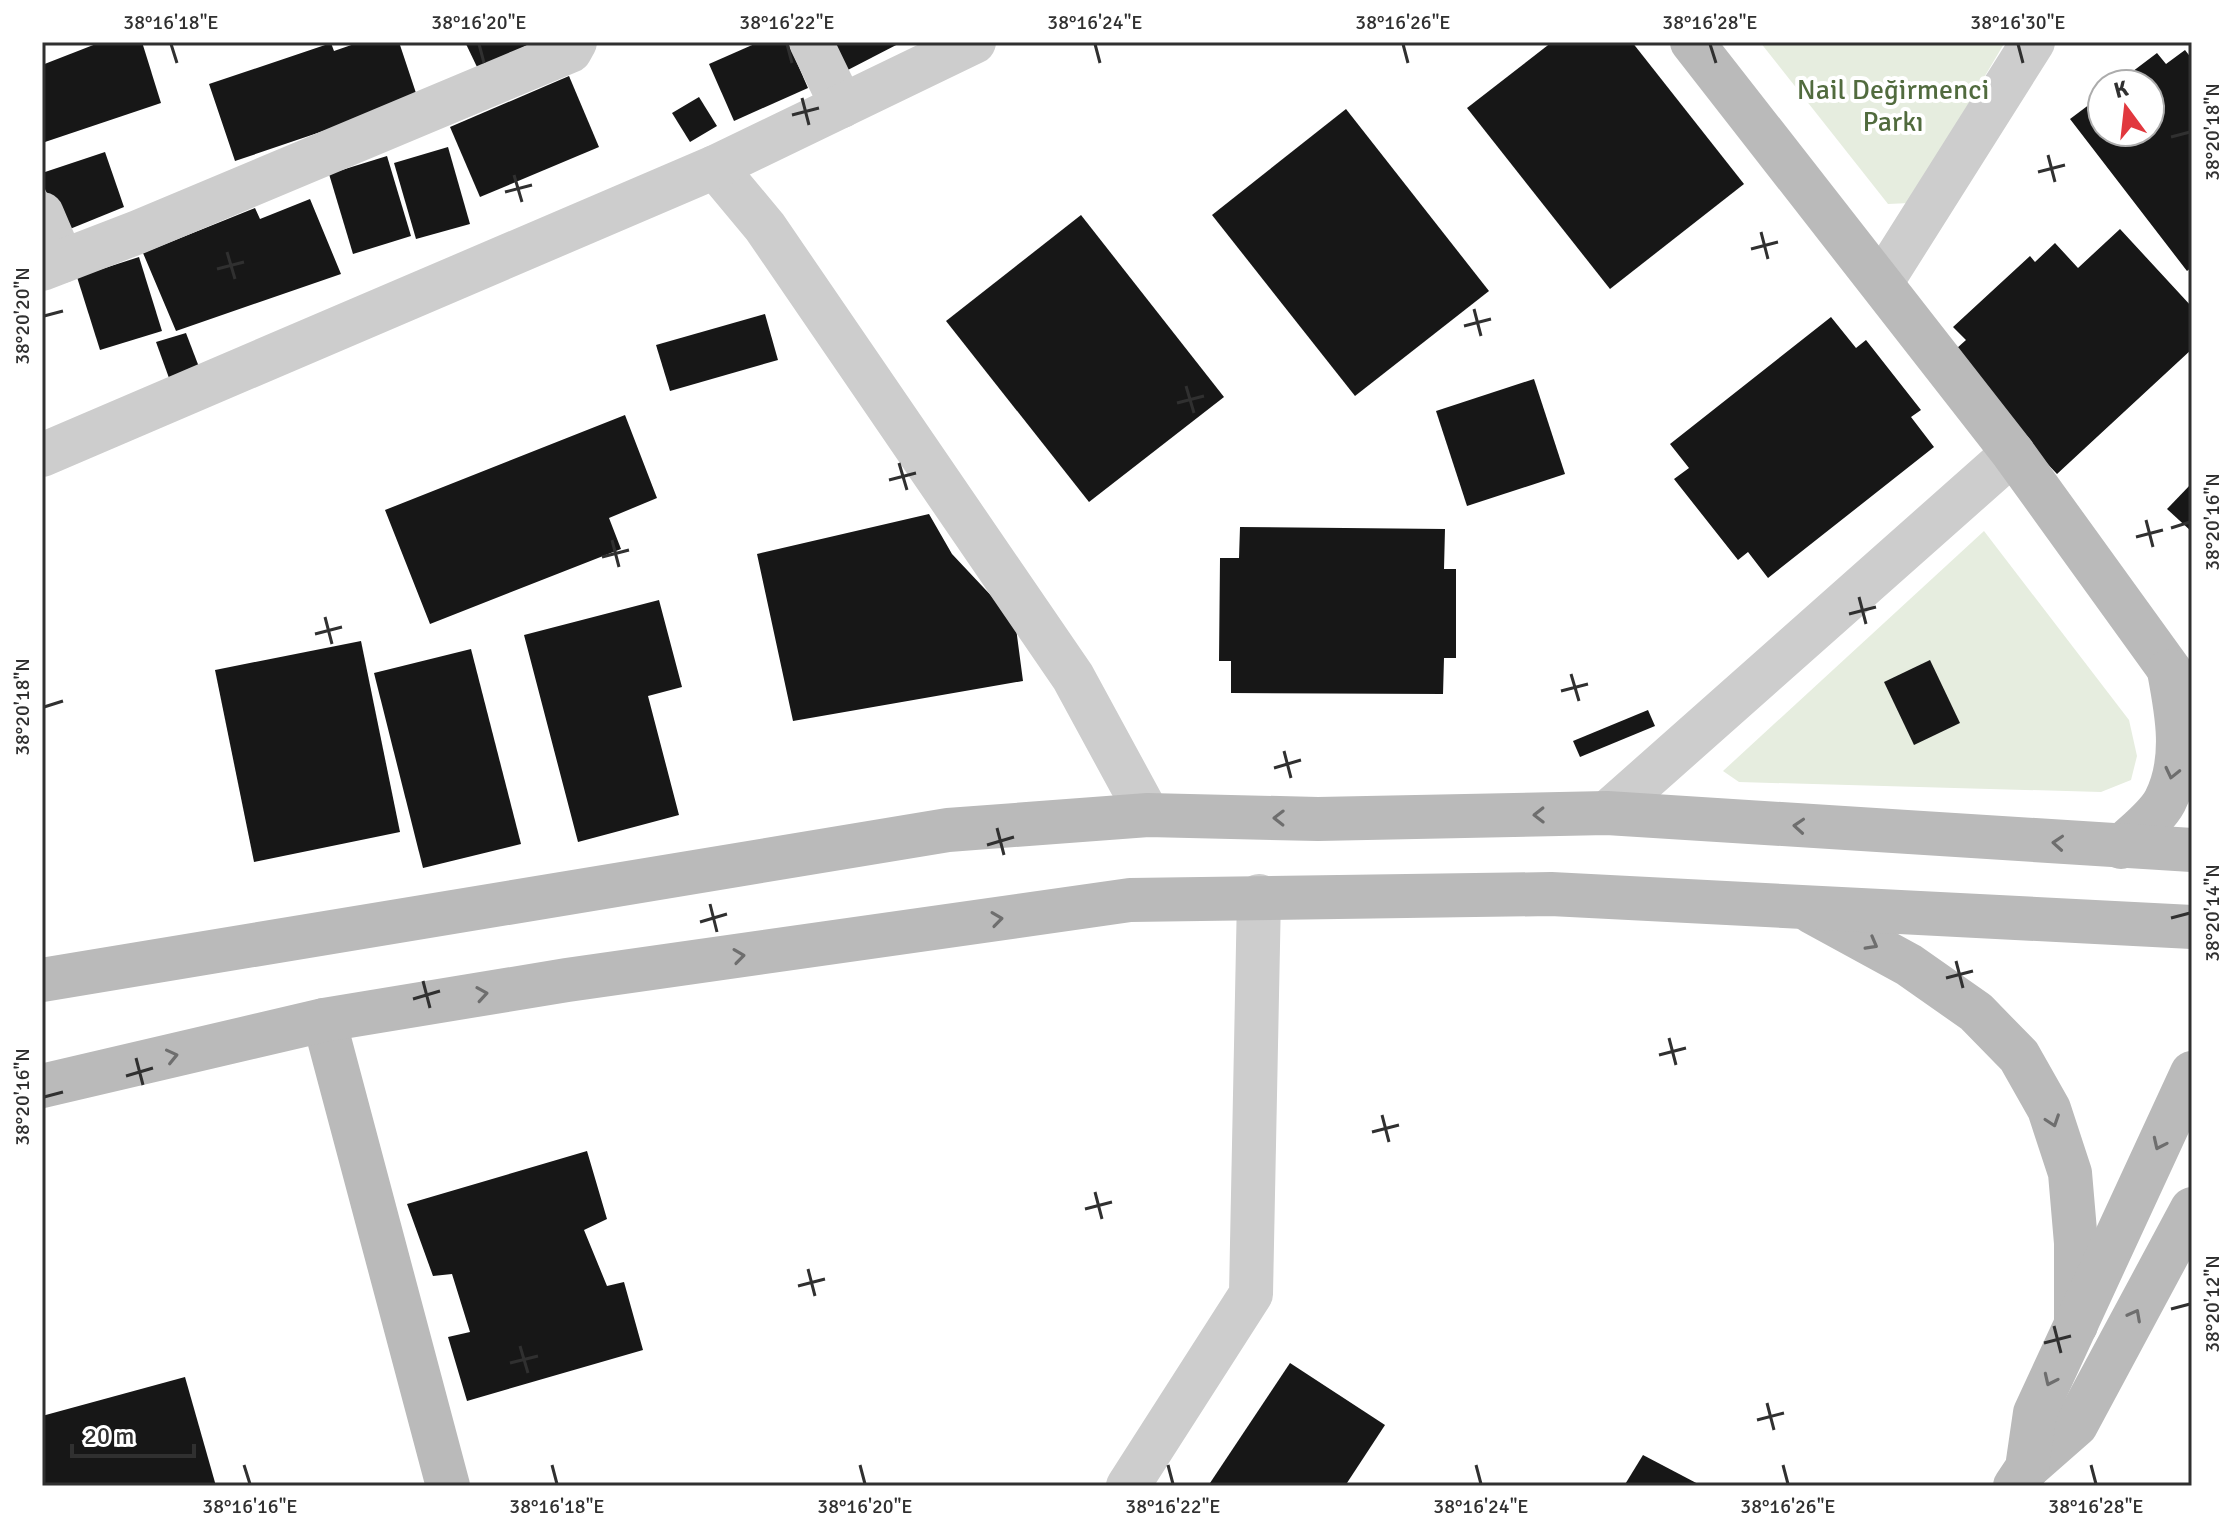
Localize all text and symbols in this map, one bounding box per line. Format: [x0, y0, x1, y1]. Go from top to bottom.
text: 38°16'18"E [123, 10, 219, 35]
text: 38°16'20"E [431, 10, 527, 35]
text: 38°16'22"E [739, 10, 835, 35]
text: 38°16'24"E [1047, 10, 1143, 35]
text: 38°16'26"E [1355, 10, 1451, 35]
text: 38°16'28"E [1662, 10, 1758, 35]
text: 38°16'30"E [1970, 10, 2066, 35]
north arrow [2086, 68, 2166, 148]
park label: Nail Değirmenci Parkı [1797, 73, 1989, 139]
text: K [2111, 74, 2131, 104]
text: 38°20'18"N [2200, 83, 2225, 181]
text: 38°20'20"N [10, 267, 35, 365]
text: 38°20'16"N [2200, 473, 2225, 571]
text: 38°20'18"N [10, 658, 35, 756]
one-way arrow [2165, 766, 2182, 779]
one-way arrow [1532, 806, 1545, 824]
one-way arrow [1272, 810, 1285, 827]
one-way arrow [1792, 818, 1805, 835]
one-way arrow [2051, 834, 2064, 851]
text: 38°20'14"N [2200, 864, 2225, 962]
one-way arrow [990, 911, 1004, 928]
one-way arrow [1863, 934, 1877, 950]
one-way arrow [732, 948, 746, 965]
one-way arrow [475, 986, 489, 1003]
text: 38°20'16"N [10, 1048, 35, 1146]
one-way arrow [165, 1048, 179, 1065]
one-way arrow [2043, 1114, 2059, 1128]
one-way arrow [2153, 1136, 2169, 1150]
text: 38°20'12"N [2200, 1255, 2225, 1353]
one-way arrow [2126, 1309, 2141, 1323]
one-way arrow [2044, 1372, 2060, 1386]
scale bar [72, 1408, 194, 1458]
text: 20 m [84, 1421, 134, 1451]
text: 38°16'16"E [202, 1494, 298, 1519]
text: 38°16'18"E [509, 1494, 605, 1519]
text: 38°16'20"E [817, 1494, 913, 1519]
text: 38°16'22"E [1125, 1494, 1221, 1519]
text: 38°16'24"E [1433, 1494, 1529, 1519]
text: 38°16'26"E [1740, 1494, 1836, 1519]
text: 38°16'28"E [2048, 1494, 2144, 1519]

